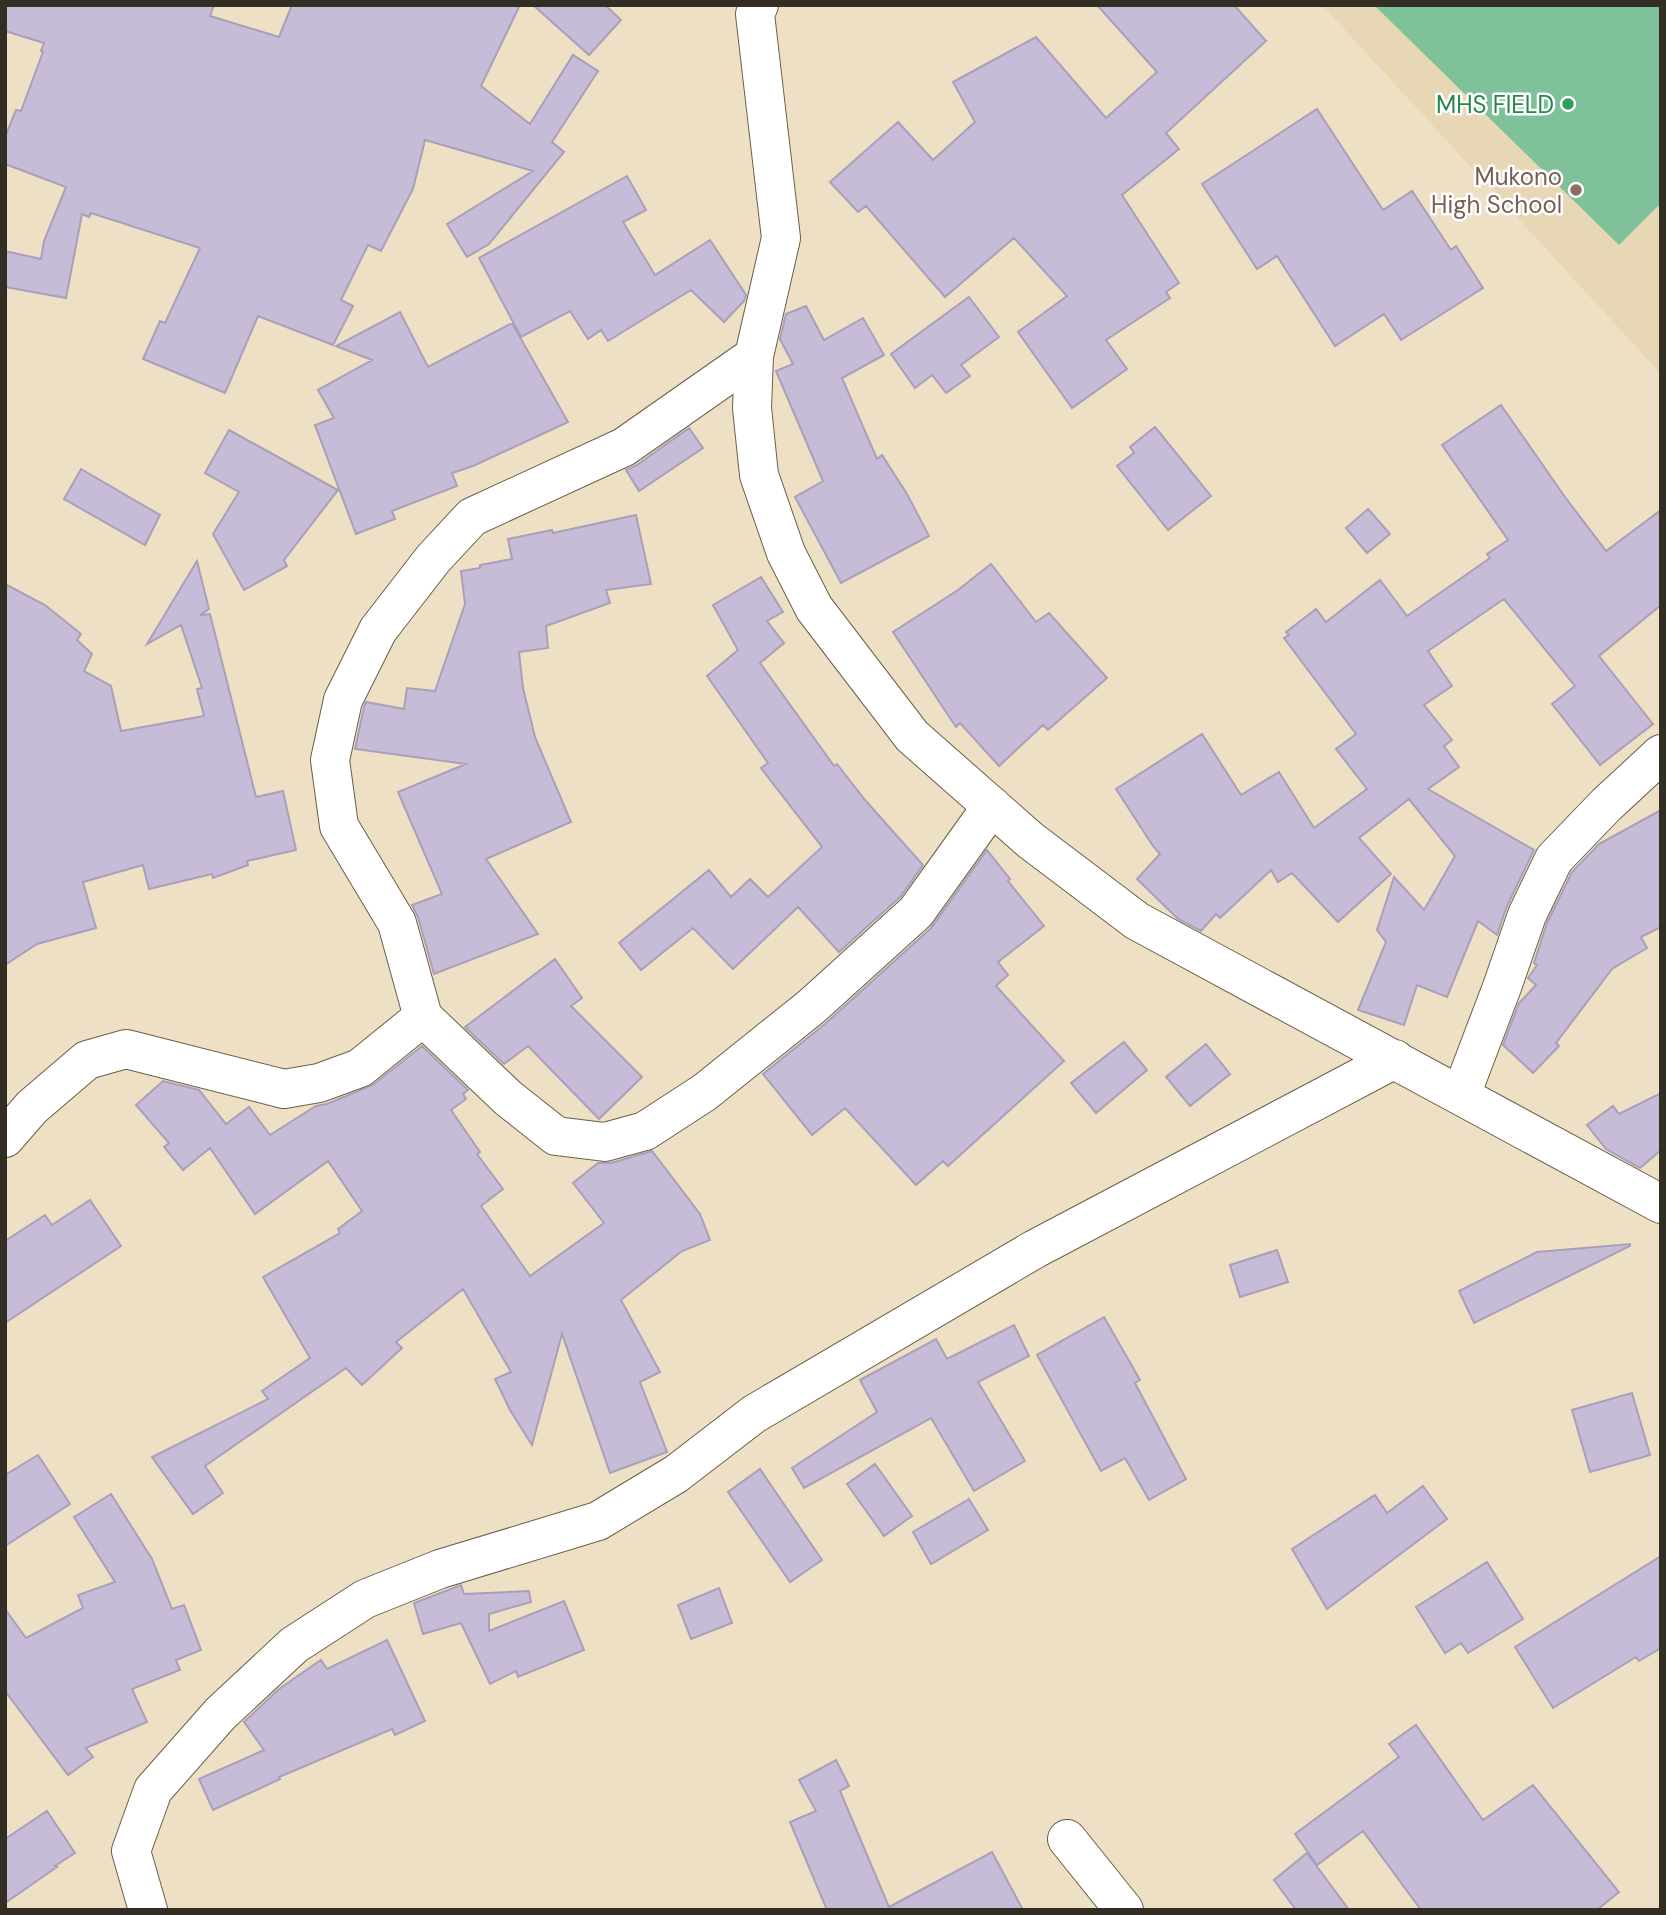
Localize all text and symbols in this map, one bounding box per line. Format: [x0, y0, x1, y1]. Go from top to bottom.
place label: MHS FIELD [1436, 89, 1554, 120]
marker: MHS FIELD [1560, 96, 1576, 112]
place label: Mukono High School [1431, 161, 1562, 220]
marker: Mukono High School [1568, 182, 1584, 198]

